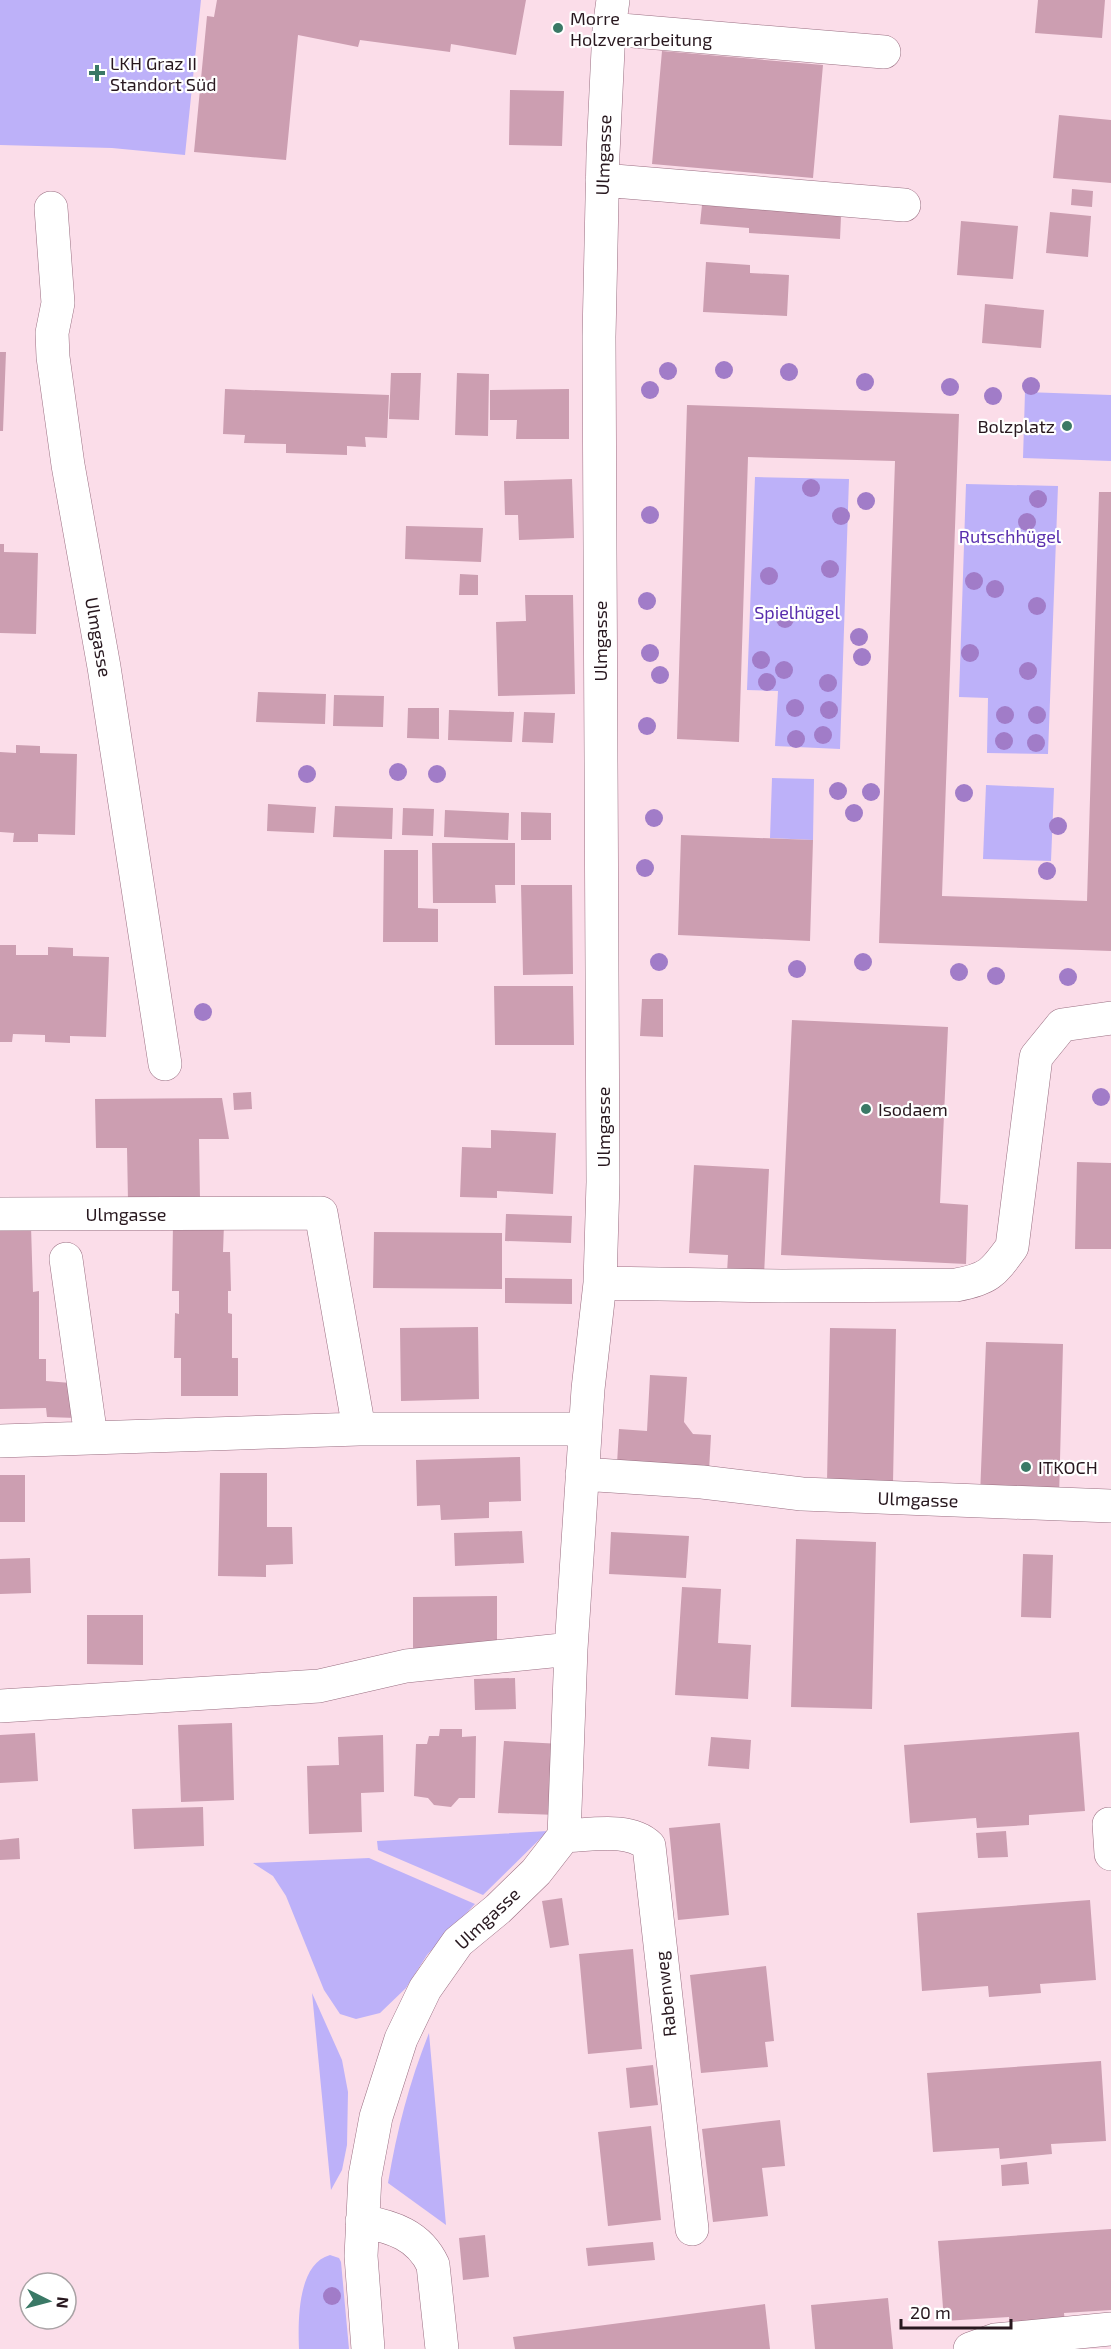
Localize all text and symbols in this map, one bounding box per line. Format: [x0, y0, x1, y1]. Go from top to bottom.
place label: Morre Holzverarbeitung [570, 7, 712, 50]
marker: Morre Holzverarbeitung [551, 21, 565, 35]
place label: LKH Graz II Standort Süd [110, 52, 217, 95]
marker: LKH Graz II Standort Süd [88, 64, 106, 82]
street label: Ulmgasse [591, 114, 615, 196]
place label: Bolzplatz [977, 415, 1055, 437]
marker: Bolzplatz [1060, 419, 1074, 433]
park label: Rutschhügel [959, 525, 1062, 547]
street label: Ulmgasse [81, 595, 117, 679]
street label: Ulmgasse [589, 601, 611, 681]
park label: Spielhügel [754, 601, 841, 623]
street label: Ulmgasse [592, 1087, 614, 1167]
place label: Isodaem [878, 1098, 948, 1120]
marker: Isodaem [859, 1102, 873, 1116]
street label: Ulmgasse [86, 1203, 166, 1225]
place label: ITKOCH [1038, 1456, 1098, 1478]
marker: ITKOCH [1019, 1460, 1033, 1474]
street label: Ulmgasse [877, 1487, 959, 1511]
street label: Ulmgasse [450, 1882, 524, 1954]
street label: Rabenweg [650, 1950, 680, 2038]
north arrow [18, 2271, 78, 2331]
scale bar [901, 2292, 1010, 2330]
text: N [53, 2296, 73, 2309]
text: 20 m [910, 2301, 951, 2323]

